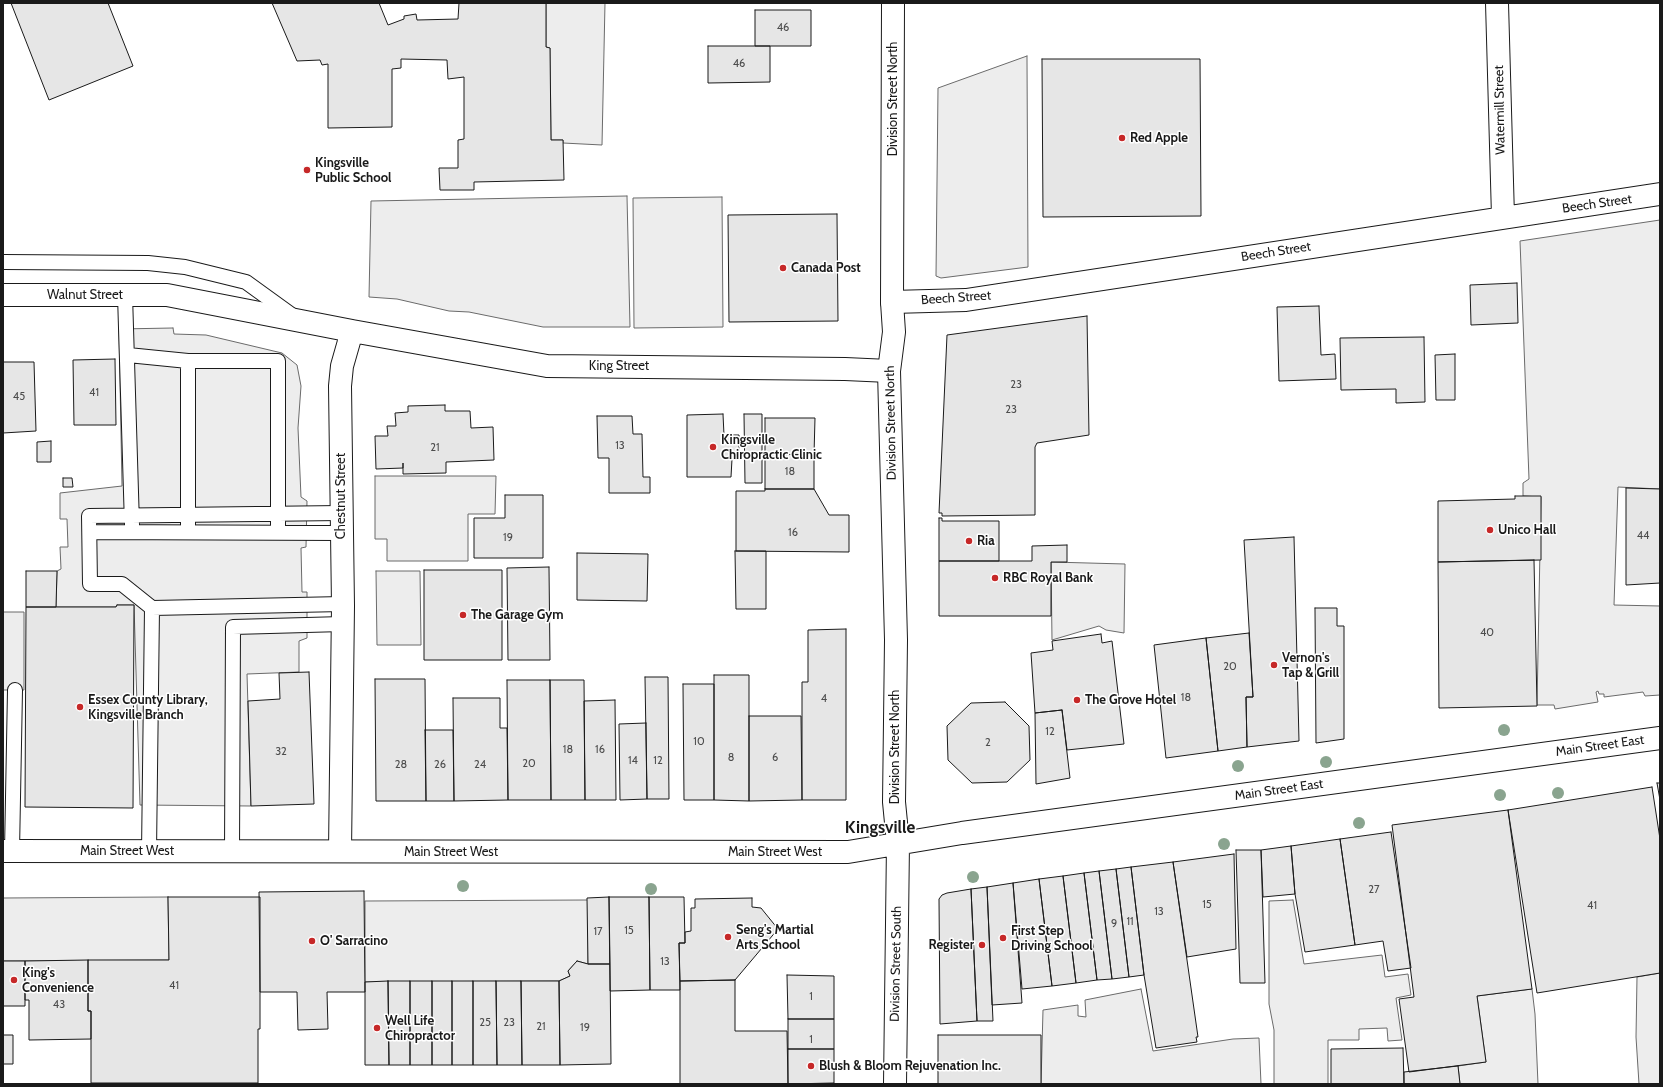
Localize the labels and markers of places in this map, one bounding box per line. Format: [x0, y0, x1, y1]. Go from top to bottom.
place label: Red Apple [1130, 130, 1188, 146]
marker: Red Apple [1117, 133, 1127, 143]
place label: Kingsville Public School [315, 155, 392, 186]
marker: Kingsville Public School [302, 165, 312, 175]
place label: Canada Post [791, 260, 861, 276]
marker: Canada Post [778, 263, 788, 273]
place label: Kingsville Chiropractic Clinic [721, 432, 822, 463]
marker: Kingsville Chiropractic Clinic [708, 442, 718, 452]
place label: Unico Hall [1498, 522, 1556, 538]
marker: Unico Hall [1485, 525, 1495, 535]
place label: Ria [977, 533, 995, 549]
marker: Ria [964, 536, 974, 546]
place label: RBC Royal Bank [1003, 570, 1093, 586]
marker: RBC Royal Bank [990, 573, 1000, 583]
place label: The Garage Gym [471, 607, 564, 623]
marker: The Garage Gym [458, 610, 468, 620]
place label: Vernon's Tap & Grill [1282, 650, 1339, 681]
marker: Vernon's Tap & Grill [1269, 660, 1279, 670]
place label: Essex County Library, Kingsville Branch [88, 692, 208, 723]
place label: The Grove Hotel [1085, 692, 1176, 708]
marker: The Grove Hotel [1072, 695, 1082, 705]
marker: Essex County Library, Kingsville Branch [75, 702, 85, 712]
place label: Seng's Martial Arts School [736, 922, 814, 953]
place label: First Step Driving School [1011, 923, 1093, 954]
marker: Seng's Martial Arts School [723, 932, 733, 942]
place label: O' Sarracino [320, 933, 388, 949]
marker: First Step Driving School [998, 933, 1008, 943]
marker: O' Sarracino [307, 936, 317, 946]
place label: Register [929, 937, 974, 953]
marker: Register [977, 940, 987, 950]
place label: King's Convenience [22, 965, 94, 996]
marker: King's Convenience [9, 975, 19, 985]
place label: Well Life Chiropractor [385, 1013, 455, 1044]
marker: Well Life Chiropractor [372, 1023, 382, 1033]
place label: Blush & Bloom Rejuvenation Inc. [819, 1058, 1001, 1074]
marker: Blush & Bloom Rejuvenation Inc. [806, 1061, 816, 1071]

